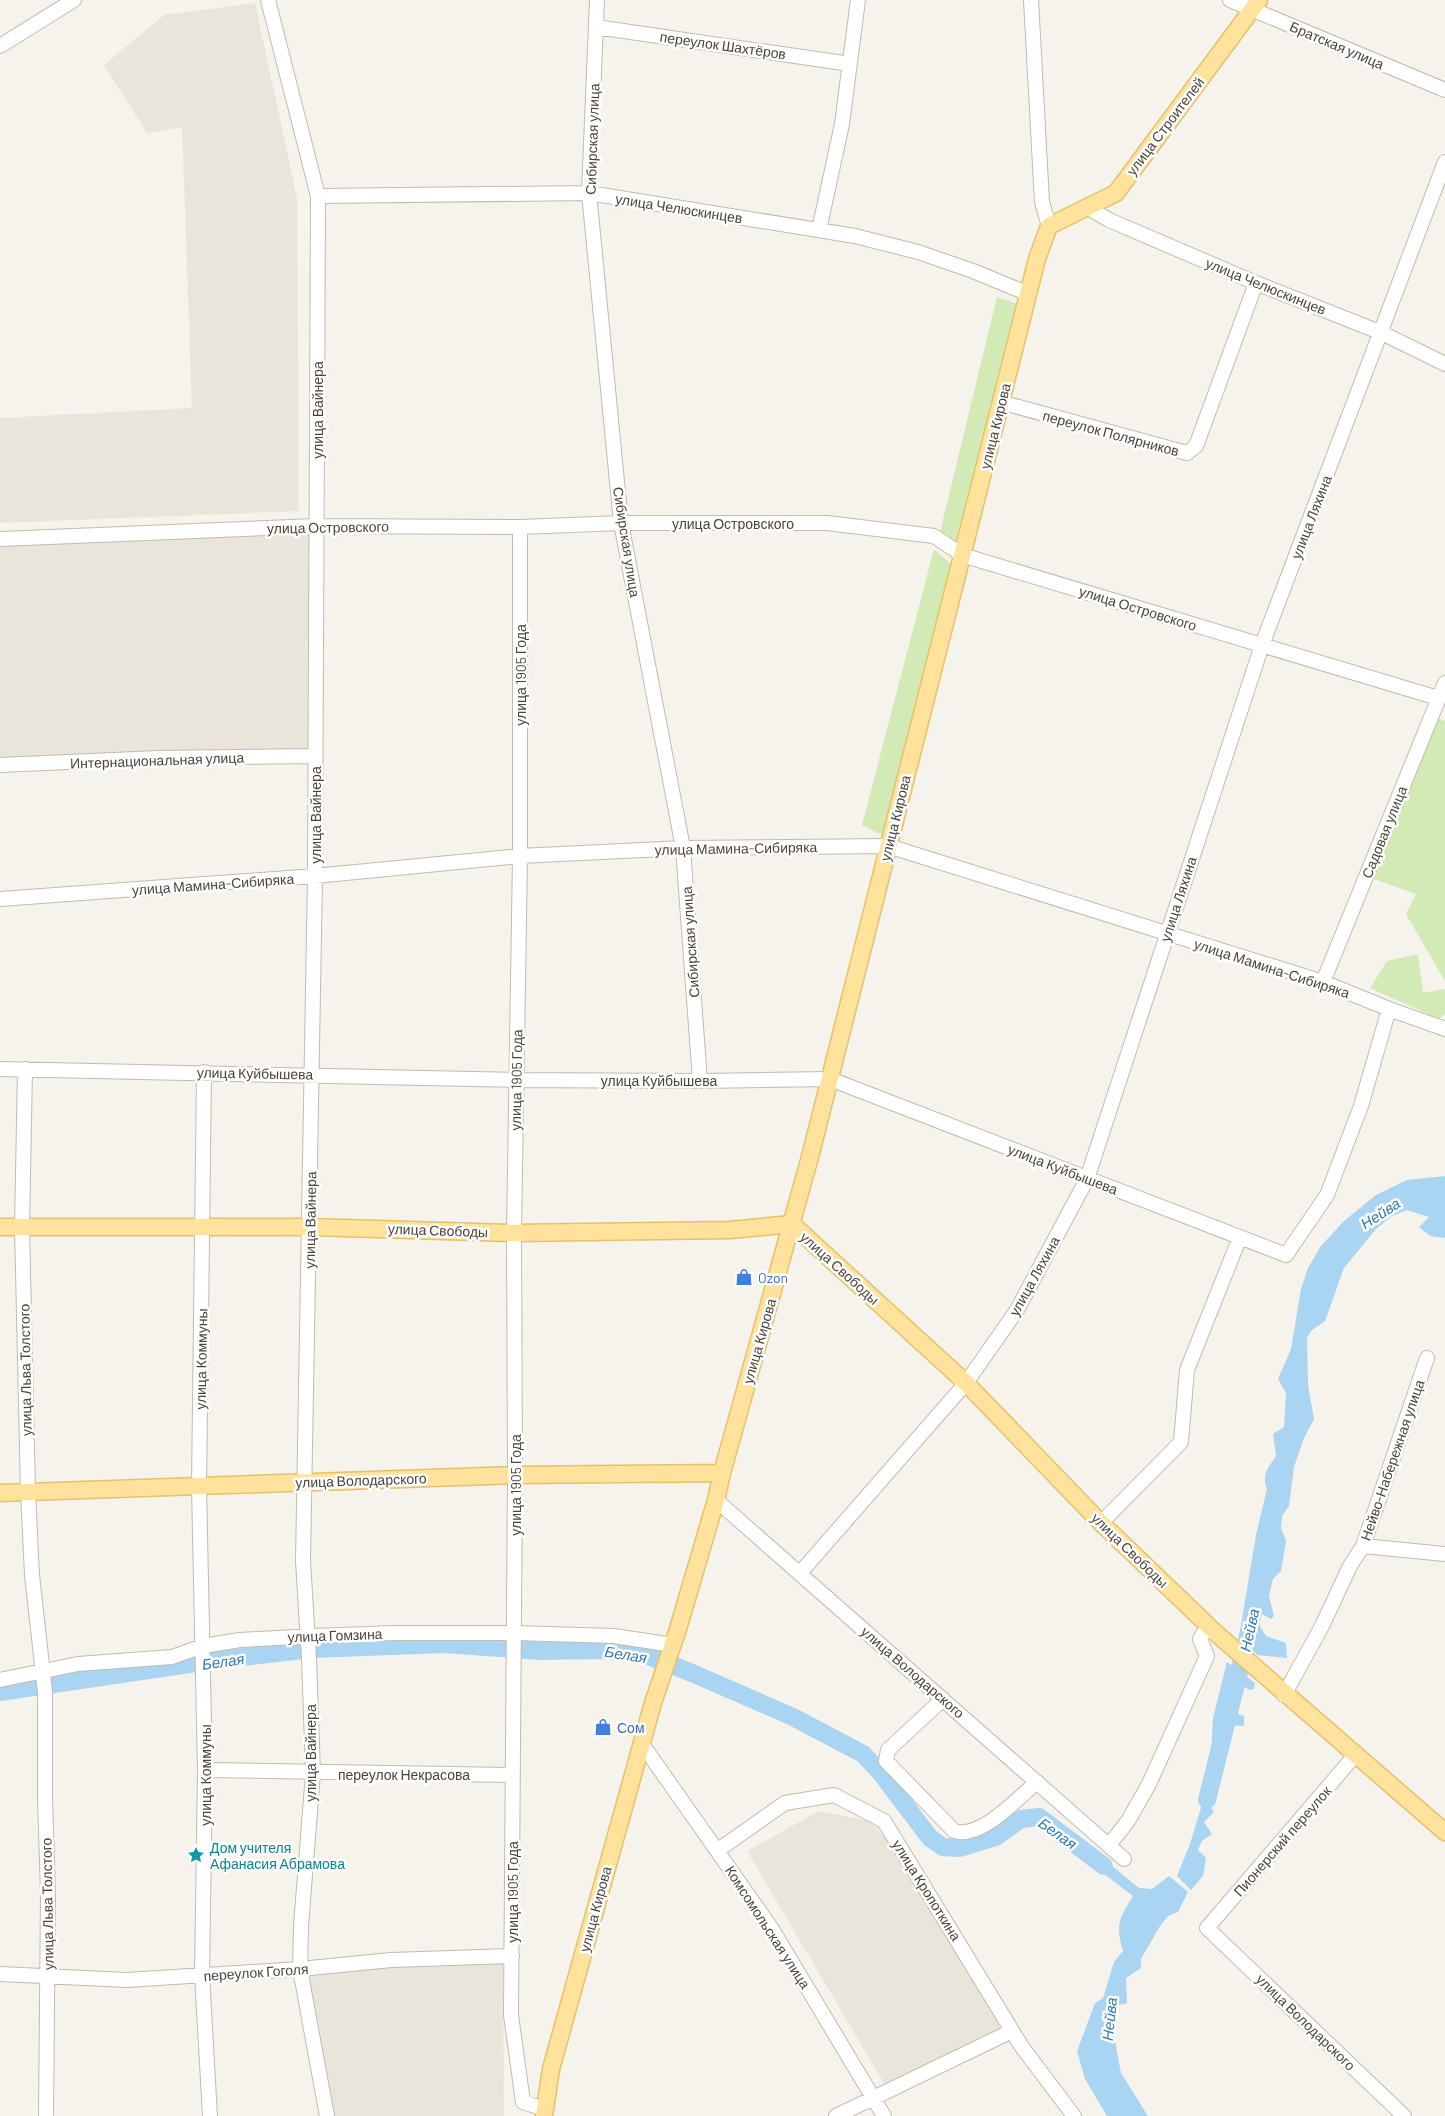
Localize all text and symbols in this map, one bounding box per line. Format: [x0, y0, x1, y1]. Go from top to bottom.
street label: Братская улица [1287, 17, 1387, 73]
street label: переулок Шахтёров [659, 28, 787, 62]
street label: улица Строителей [1123, 74, 1207, 178]
street label: Сибирская улица [582, 83, 602, 195]
street label: улица Челюскинцев [614, 190, 744, 226]
street label: улица Челюскинцев [1203, 254, 1329, 318]
street label: улица Вайнера [309, 361, 326, 459]
street label: улица Кирова [976, 381, 1014, 471]
street label: переулок Полярников [1041, 407, 1181, 459]
street label: улица Ляхина [1287, 472, 1335, 561]
street label: Сибирская улица [610, 486, 644, 599]
street label: улица Островского [672, 515, 794, 532]
street label: улица Островского [267, 517, 389, 537]
street label: улица Островского [1077, 582, 1199, 634]
street label: улица 1905 Года [512, 624, 529, 726]
street label: Интернациональная улица [70, 748, 245, 772]
street label: улица Вайнера [307, 766, 324, 864]
street label: улица Кирова [876, 773, 914, 863]
street label: Садовая улица [1358, 783, 1410, 881]
street label: улица Мамина-Сибиряка [655, 838, 818, 858]
street label: улица Ляхина [1156, 854, 1200, 944]
street label: улица Мамина-Сибиряка [131, 870, 295, 898]
street label: Сибирская улица [678, 886, 702, 998]
street label: улица Мамина-Сибиряка [1192, 935, 1352, 1001]
street label: улица 1905 Года [507, 1029, 525, 1131]
street label: улица Куйбышева [197, 1063, 314, 1083]
street label: улица Куйбышева [601, 1072, 717, 1089]
street label: улица Куйбышева [1006, 1140, 1121, 1198]
street label: улица Вайнера [301, 1171, 319, 1269]
water label: Нейва [1357, 1194, 1403, 1232]
street label: улица Свободы [388, 1220, 488, 1240]
street label: улица Свободы [797, 1228, 883, 1308]
street label: улица Ляхина [1005, 1233, 1063, 1319]
shop icon: Ozon [734, 1267, 754, 1287]
place label: Ozon [758, 1269, 788, 1286]
street label: улица Кирова [739, 1296, 779, 1386]
street label: улица Льва Толстого [15, 1303, 35, 1436]
street label: улица Коммуны [192, 1308, 210, 1410]
street label: Нейво-Набережная улица [1356, 1377, 1428, 1543]
street label: улица 1905 Года [507, 1434, 524, 1536]
street label: улица Володарского [295, 1469, 427, 1491]
street label: улица Свободы [1088, 1509, 1172, 1591]
water label: Нейва [1236, 1607, 1262, 1653]
street label: улица Володарского [858, 1623, 968, 1722]
street label: улица Гомзина [287, 1625, 383, 1645]
water label: Белая [604, 1642, 648, 1666]
water label: Белая [201, 1649, 245, 1673]
street label: улица Вайнера [302, 1704, 319, 1802]
shop icon: Сом [593, 1717, 613, 1737]
place label: Сом [617, 1719, 645, 1736]
street label: улица Коммуны [197, 1724, 214, 1826]
street label: переулок Некрасова [338, 1766, 470, 1783]
street label: Пионерский переулок [1230, 1782, 1335, 1900]
water label: Белая [1035, 1813, 1081, 1853]
street label: улица Кропоткина [889, 1836, 965, 1944]
street label: улица Льва Толстого [37, 1837, 57, 1970]
place label: Дом учителя Афанасия Абрамова [210, 1839, 345, 1872]
street label: улица 1905 Года [504, 1841, 521, 1943]
place icon: Дом учителя Афанасия Абрамова [186, 1845, 206, 1865]
street label: Комсомольская улица [722, 1862, 814, 1992]
street label: улица Кирова [575, 1864, 615, 1954]
street label: переулок Гоголя [203, 1960, 309, 1984]
street label: улица Володарского [1253, 1970, 1359, 2074]
water label: Нейва [1098, 1996, 1120, 2042]

